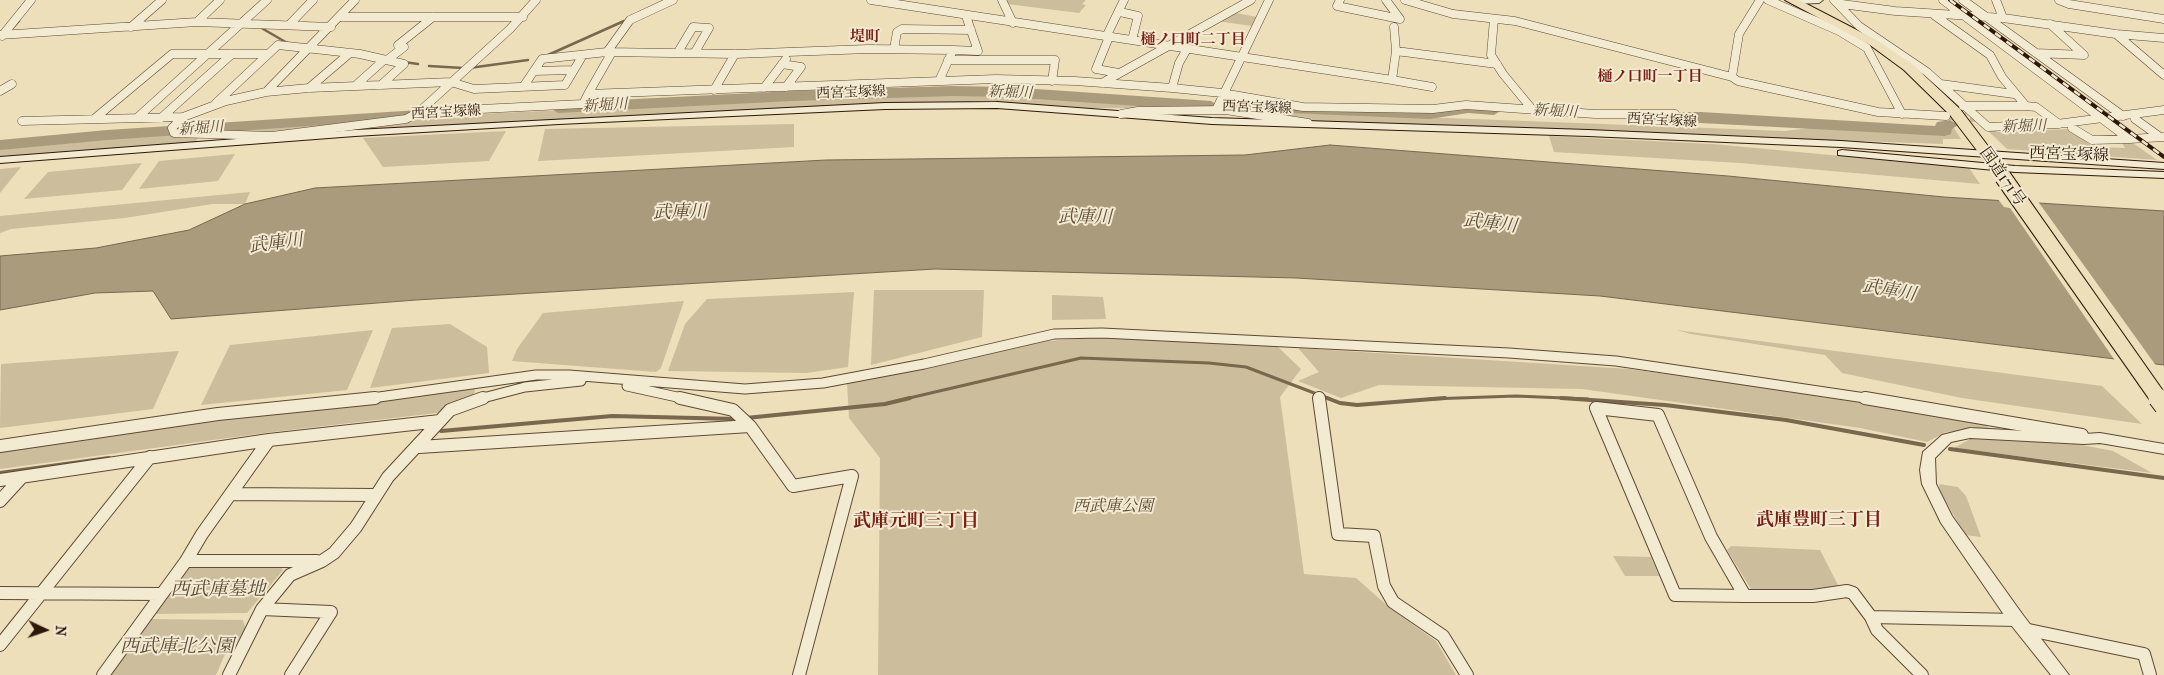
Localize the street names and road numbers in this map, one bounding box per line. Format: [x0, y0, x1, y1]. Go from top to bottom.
street label: 西宮宝塚線 [816, 83, 886, 103]
street label: 西宮宝塚線 [1222, 98, 1292, 118]
street label: 西宮宝塚線 [411, 103, 481, 123]
street label: 西宮宝塚線 [1627, 111, 1697, 131]
street label: 国道171号 [1975, 144, 2029, 210]
street label: 西宮宝塚線 [2029, 144, 2109, 166]

